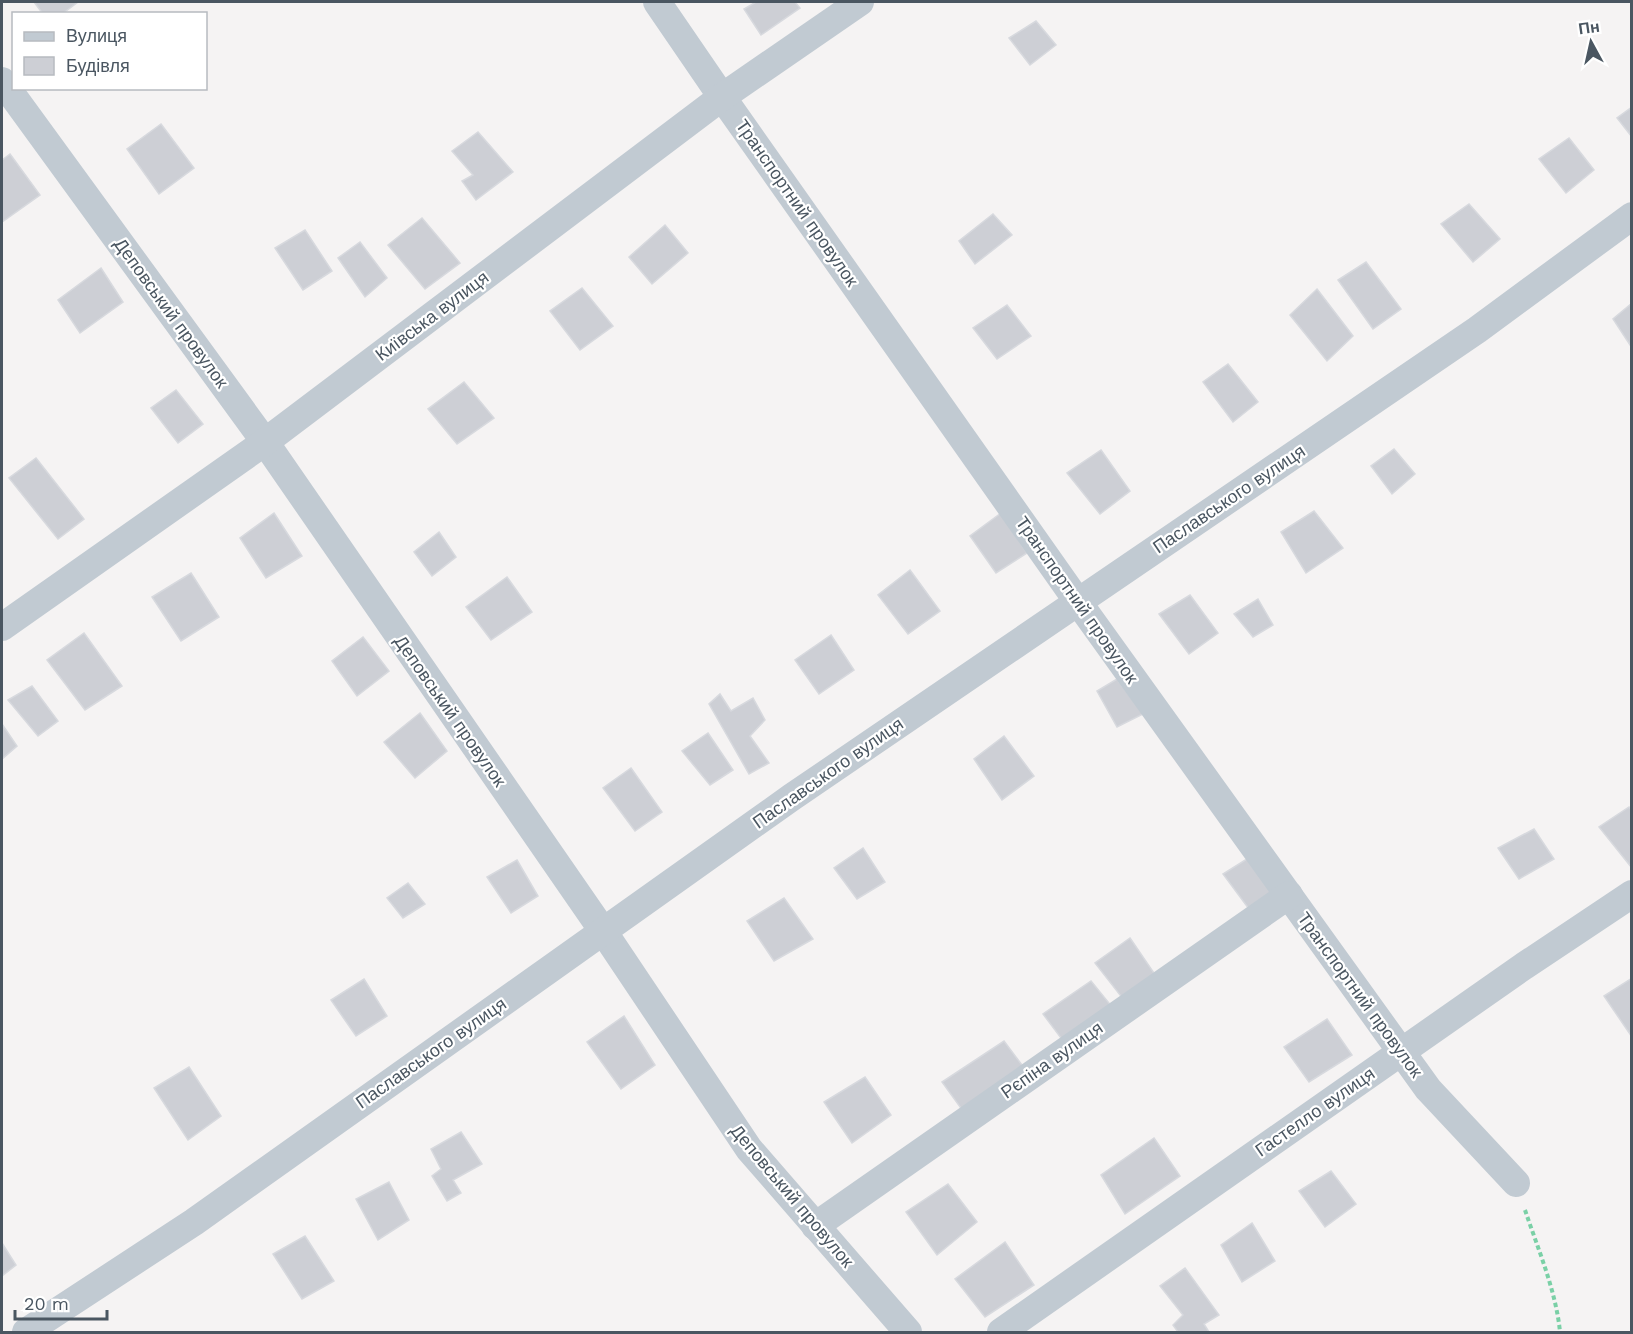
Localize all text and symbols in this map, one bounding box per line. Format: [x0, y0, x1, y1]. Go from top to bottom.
legend [12, 12, 207, 90]
north arrow [1561, 12, 1621, 72]
text: Пн [1577, 17, 1601, 39]
text: Вулиця [66, 25, 127, 46]
text: Будівля [66, 55, 130, 76]
street label: Транспортний провулок [732, 115, 863, 290]
street label: Деповський провулок [110, 234, 233, 392]
street label: Київська вулиця [371, 266, 492, 365]
street label: Паславського вулиця [1149, 440, 1309, 557]
street label: Транспортний провулок [1012, 512, 1143, 687]
street label: Деповський провулок [390, 631, 511, 791]
street label: Паславського вулиця [748, 713, 907, 833]
street label: Транспортний провулок [1293, 908, 1427, 1081]
street label: Паславського вулиця [351, 993, 510, 1113]
street label: Рєпіна вулиця [997, 1017, 1107, 1102]
street label: Гастелло вулиця [1251, 1063, 1378, 1161]
street label: Деповський провулок [727, 1120, 858, 1271]
scale bar [15, 1283, 106, 1321]
text: 20 m [24, 1293, 69, 1314]

